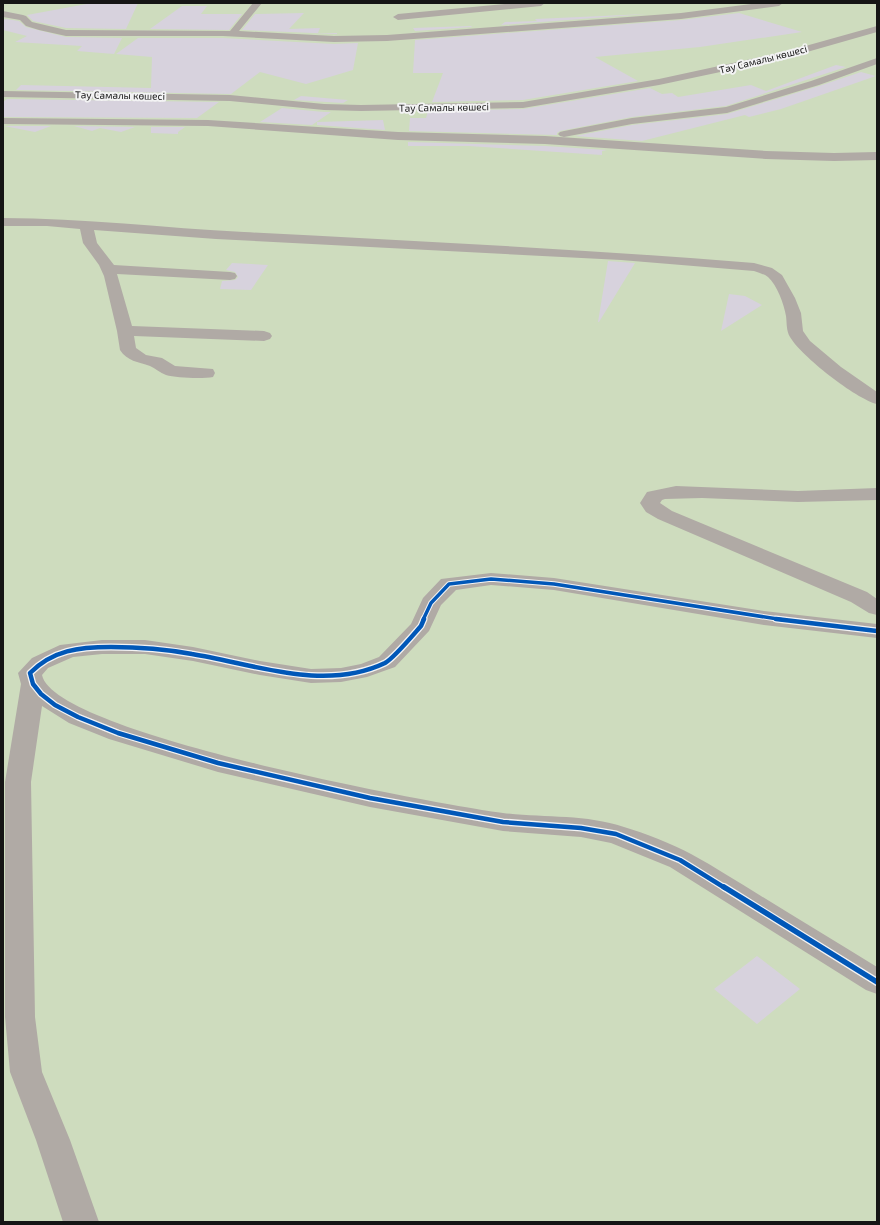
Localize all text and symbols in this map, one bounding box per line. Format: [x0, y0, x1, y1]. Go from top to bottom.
street label: Тау Самалы көшесі [718, 42, 808, 77]
street label: Тау Самалы көшесі [75, 88, 165, 103]
street label: Тау Самалы көшесі [399, 100, 489, 115]

